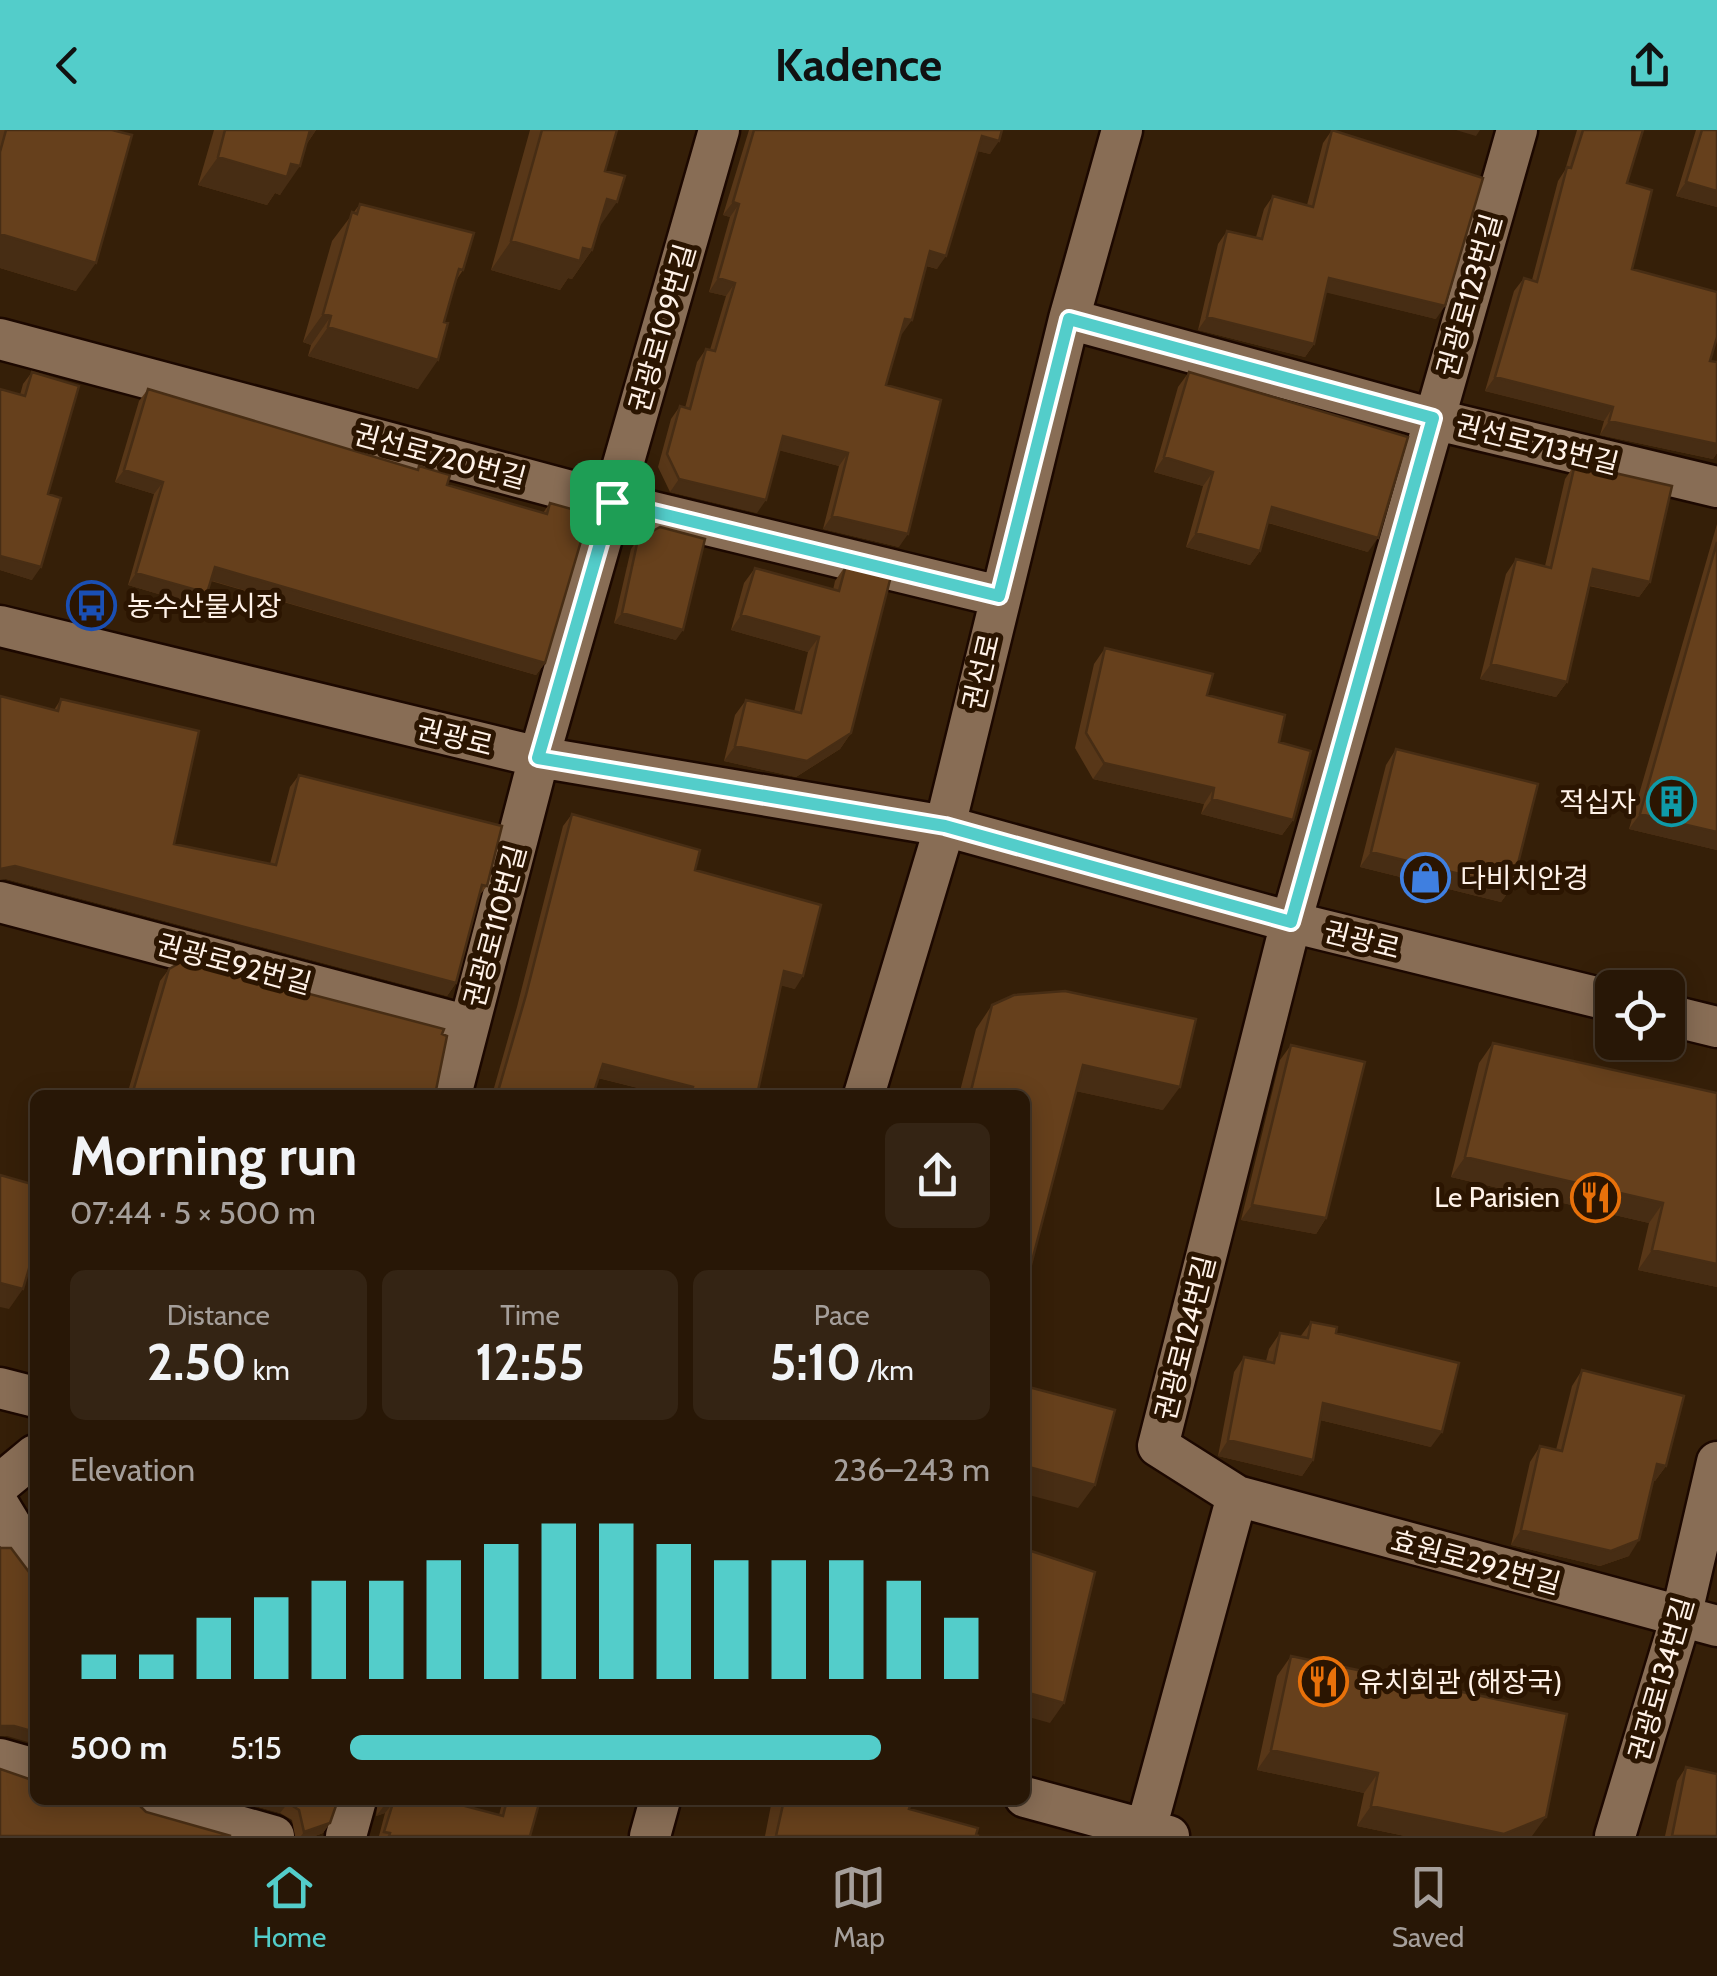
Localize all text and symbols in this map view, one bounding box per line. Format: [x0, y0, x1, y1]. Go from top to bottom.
icon: back [40, 38, 95, 93]
text: Kadence [775, 38, 942, 92]
icon: share [1622, 38, 1677, 93]
street label: 권광로123번길 [1430, 210, 1508, 380]
street label: 권광로109번길 [622, 240, 702, 416]
street label: 권선로713번길 [1452, 407, 1622, 481]
street label: 권선로720번길 [350, 417, 530, 495]
pin [570, 460, 655, 545]
icon: arrive [585, 475, 640, 530]
bus stop icon: 농수산물시장 [66, 580, 118, 632]
place label: 농수산물시장 [127, 589, 282, 623]
street label: 권선로 [956, 631, 1006, 713]
street label: 권광로 [413, 711, 497, 763]
building icon: 적십자 [1645, 776, 1697, 828]
place label: 적십자 [1559, 785, 1636, 819]
street label: 권광로110번길 [457, 841, 533, 1011]
shop icon: 다비치안경 [1399, 852, 1451, 904]
place label: 다비치안경 [1460, 861, 1589, 895]
street label: 권광로 [1320, 914, 1404, 966]
street label: 권광로92번길 [153, 927, 315, 1001]
map controls [1595, 970, 1685, 1060]
button: locate [1595, 970, 1685, 1060]
text: Morning run [70, 1122, 357, 1189]
button: share [885, 1123, 990, 1228]
restaurant icon: Le Parisien [1569, 1171, 1621, 1223]
place label: Le Parisien [1434, 1180, 1560, 1214]
text: 07:44 · 5 × 500 m [70, 1193, 316, 1232]
street label: 권광로124번길 [1148, 1252, 1222, 1424]
text: Distance [167, 1298, 270, 1332]
text: Time [500, 1298, 560, 1332]
text: Pace [814, 1298, 870, 1332]
text: 2.50 [147, 1332, 246, 1393]
text: 12:55 [475, 1332, 585, 1393]
text: 5:10 [770, 1332, 861, 1393]
text: km [246, 1353, 290, 1387]
text: /km [861, 1353, 914, 1387]
text: Elevation [70, 1450, 195, 1489]
text: 236–243 m [833, 1450, 990, 1489]
street label: 효원로292번길 [1388, 1523, 1564, 1601]
street label: 권광로134번길 [1621, 1593, 1701, 1765]
restaurant icon: 유치회관 (해장국) [1297, 1656, 1349, 1708]
place label: 유치회관 (해장국) [1358, 1665, 1562, 1699]
text: 500 m [70, 1728, 167, 1767]
text: 5:15 [230, 1728, 282, 1767]
tab: Home [253, 1860, 326, 1954]
tab: Map [831, 1860, 886, 1954]
tab: Saved [1392, 1860, 1464, 1954]

